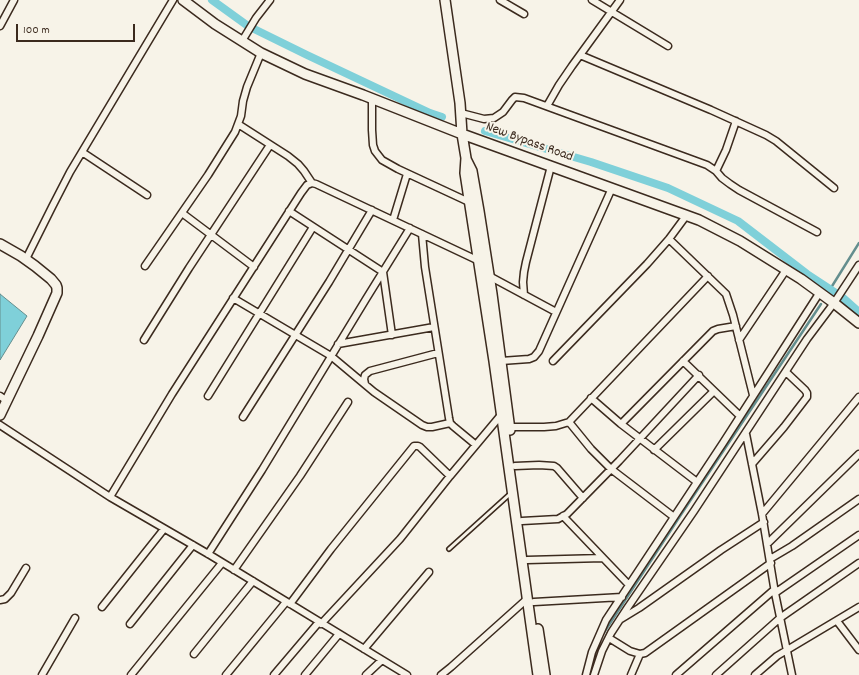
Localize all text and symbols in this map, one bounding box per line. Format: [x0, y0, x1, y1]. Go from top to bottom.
scale bar [18, 16, 137, 42]
text: 100 m [23, 22, 50, 39]
street label: New Bypass Road [483, 119, 575, 167]

